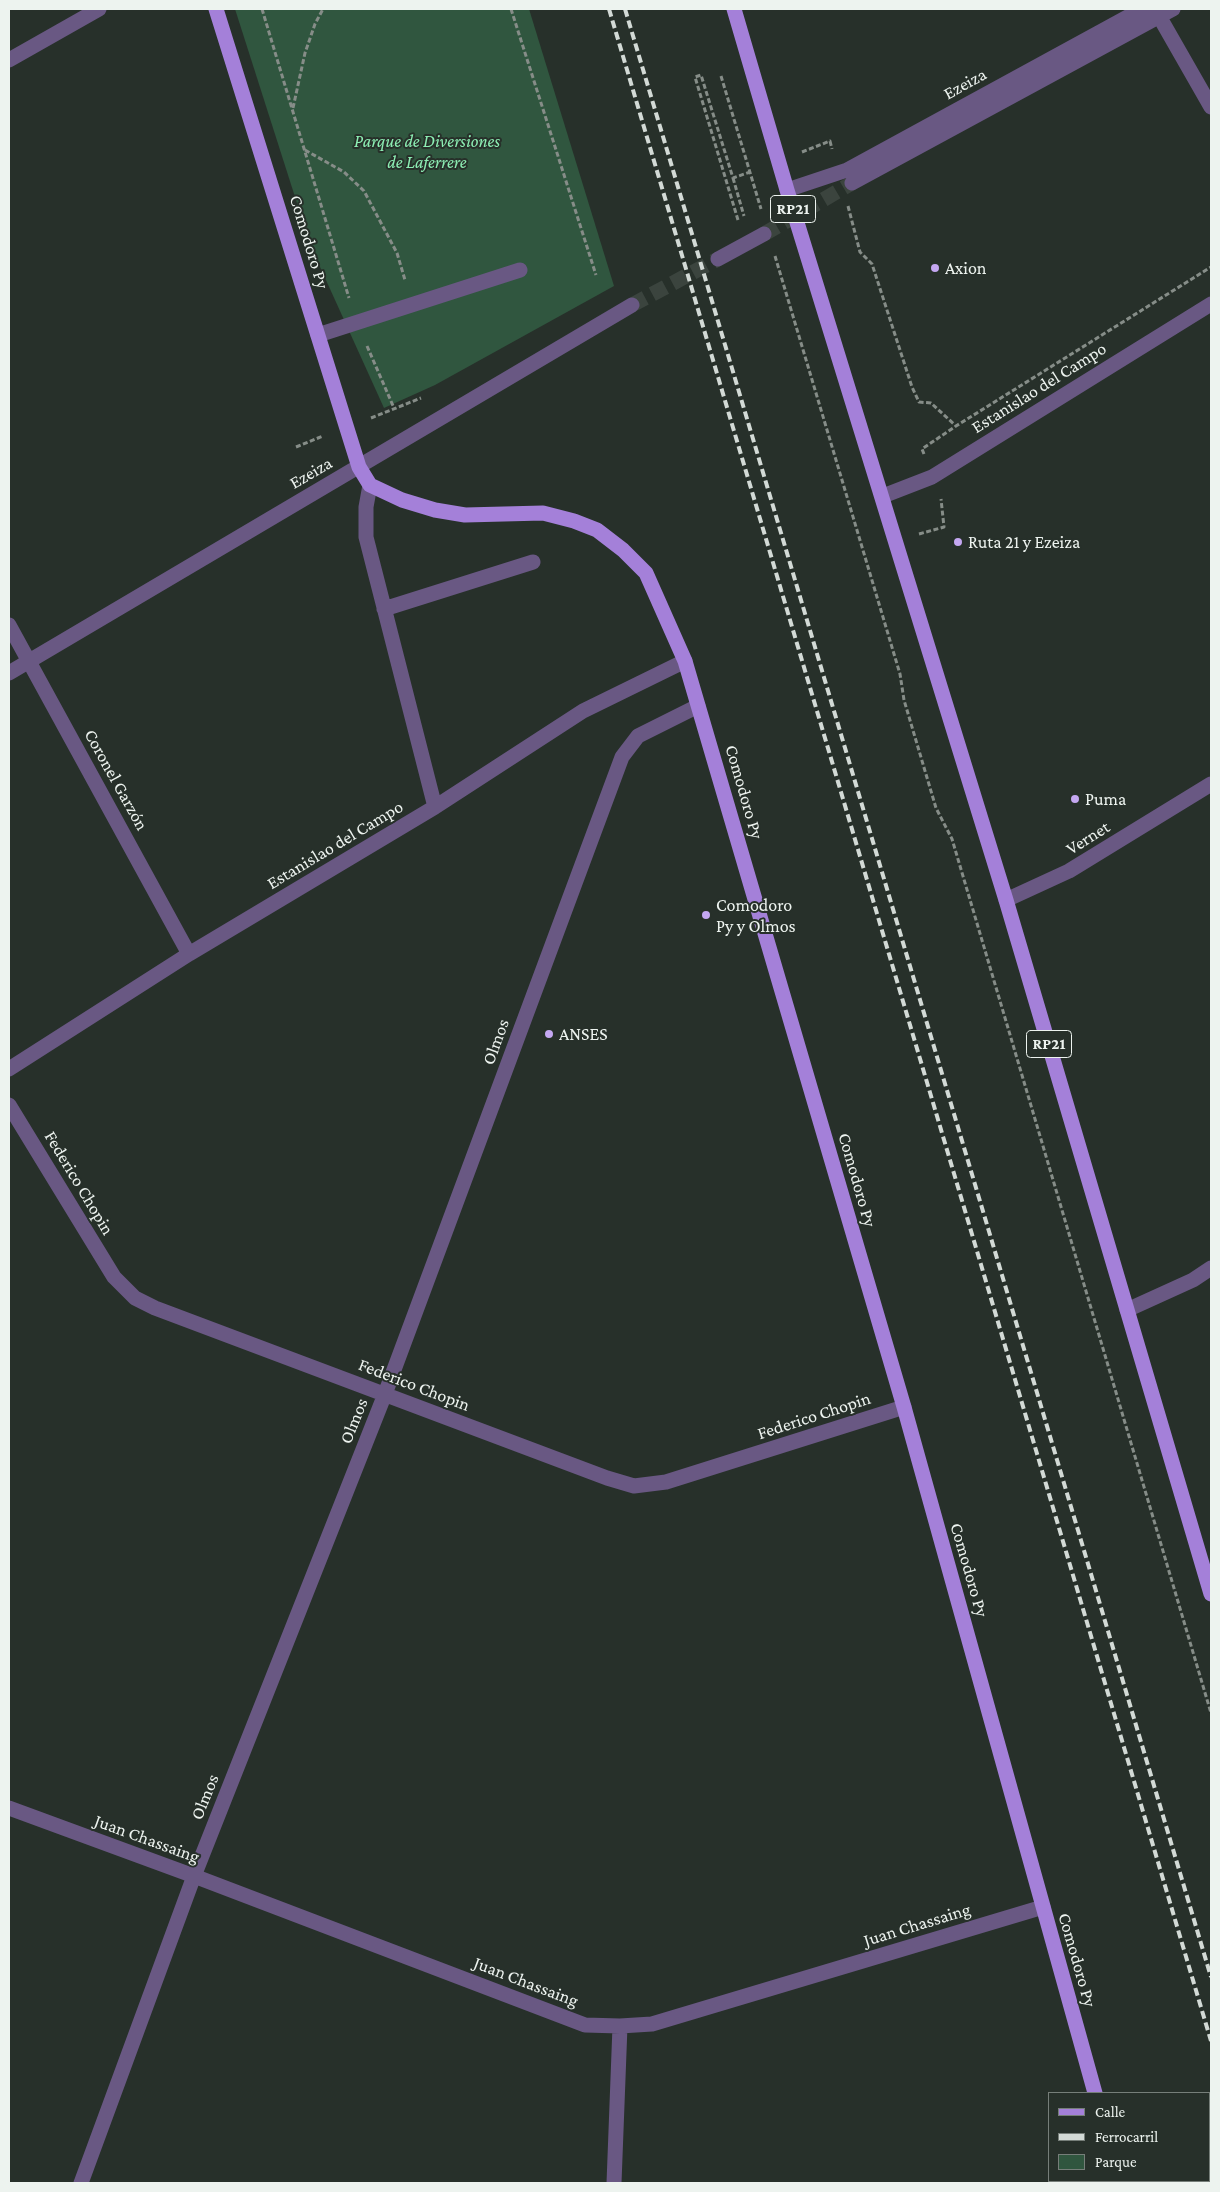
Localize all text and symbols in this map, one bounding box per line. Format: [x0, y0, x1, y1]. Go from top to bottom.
street label: Ezeiza [940, 63, 990, 105]
park label: Parque de Diversiones de Laferrere [354, 130, 500, 172]
street label: Comodoro Py [285, 193, 333, 291]
road number: RP21 [770, 195, 816, 222]
place label: Axion [945, 257, 987, 279]
marker: Axion [929, 262, 941, 274]
street label: Estanislao del Campo [968, 338, 1110, 438]
street label: Ezeiza [286, 452, 336, 494]
place label: Ruta 21 y Ezeiza [968, 531, 1080, 553]
marker: Ruta 21 y Ezeiza [952, 536, 964, 548]
street label: Coronel Garzón [79, 726, 153, 834]
street label: Comodoro Py [720, 742, 768, 842]
place label: Puma [1085, 788, 1126, 810]
marker: Puma [1069, 793, 1081, 805]
street label: Estanislao del Campo [263, 796, 407, 894]
street label: Vernet [1062, 816, 1114, 860]
place label: Comodoro Py y Olmos [716, 894, 796, 936]
marker: Comodoro Py y Olmos [700, 909, 712, 921]
street label: Olmos [478, 1016, 514, 1068]
place label: ANSES [559, 1023, 608, 1045]
marker: ANSES [543, 1028, 555, 1040]
road number: RP21 [1026, 1030, 1072, 1058]
street label: Federico Chopin [39, 1127, 119, 1239]
street label: Comodoro Py [833, 1130, 881, 1230]
street label: Federico Chopin [355, 1354, 473, 1416]
street label: Federico Chopin [755, 1388, 873, 1444]
street label: Olmos [335, 1395, 373, 1447]
street label: Comodoro Py [945, 1520, 993, 1620]
street label: Olmos [186, 1771, 224, 1823]
street label: Juan Chassaing [91, 1810, 203, 1868]
street label: Juan Chassaing [861, 1899, 973, 1951]
street label: Comodoro Py [1053, 1910, 1101, 2010]
street label: Juan Chassaing [471, 1952, 581, 2012]
legend [1048, 2092, 1210, 2182]
text: Calle [1095, 2104, 1125, 2120]
text: Ferrocarril [1095, 2129, 1158, 2145]
text: Parque [1095, 2154, 1136, 2170]

